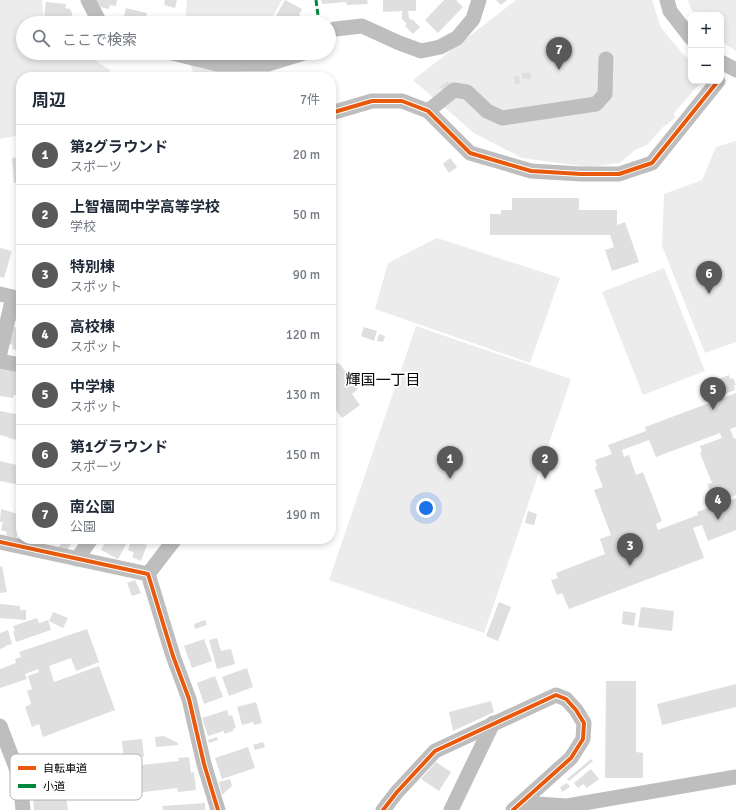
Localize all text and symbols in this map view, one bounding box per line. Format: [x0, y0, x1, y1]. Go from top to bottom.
map controls [688, 12, 724, 84]
button: + [688, 12, 724, 48]
search box [16, 16, 336, 60]
icon: search [30, 27, 52, 49]
text: ここで検索 [62, 31, 137, 49]
pin: 7 [546, 37, 572, 70]
button: − [688, 48, 724, 84]
text: 周辺 [32, 90, 66, 111]
text: 7件 [300, 92, 320, 108]
text: 第2グラウンド [70, 138, 168, 156]
text: 1 [41, 147, 49, 163]
text: 20 m [293, 147, 320, 163]
text: スポーツ [70, 159, 122, 175]
text: 上智福岡中学高等学校 [70, 198, 220, 216]
text: 2 [41, 207, 49, 223]
text: 50 m [293, 207, 320, 223]
text: 学校 [70, 219, 96, 235]
text: 特別棟 [70, 258, 115, 276]
pin: 6 [696, 261, 722, 294]
text: 3 [41, 267, 49, 283]
text: 90 m [293, 267, 320, 283]
text: スポット [70, 279, 122, 295]
text: 高校棟 [70, 318, 115, 336]
text: 4 [41, 327, 49, 343]
text: 120 m [286, 327, 320, 343]
text: スポット [70, 339, 122, 355]
district label: 輝国一丁目 [345, 371, 421, 389]
pin: 5 [700, 377, 726, 410]
text: 中学棟 [70, 378, 115, 396]
text: 5 [41, 387, 49, 403]
text: 130 m [286, 387, 320, 403]
text: スポット [70, 399, 122, 415]
text: 第1グラウンド [70, 438, 168, 456]
pin: 1 [437, 446, 463, 479]
pin: 2 [532, 446, 558, 479]
text: 6 [41, 447, 49, 463]
text: 150 m [286, 447, 320, 463]
text: スポーツ [70, 459, 122, 475]
pin: 4 [705, 487, 731, 520]
text: 南公園 [70, 498, 115, 516]
your location [416, 498, 436, 518]
text: 7 [41, 507, 49, 523]
text: 190 m [286, 507, 320, 523]
text: 公園 [70, 519, 96, 535]
pin: 3 [617, 533, 643, 566]
legend [10, 754, 142, 800]
text: 自転車道 [43, 762, 87, 775]
text: 小道 [43, 780, 65, 793]

